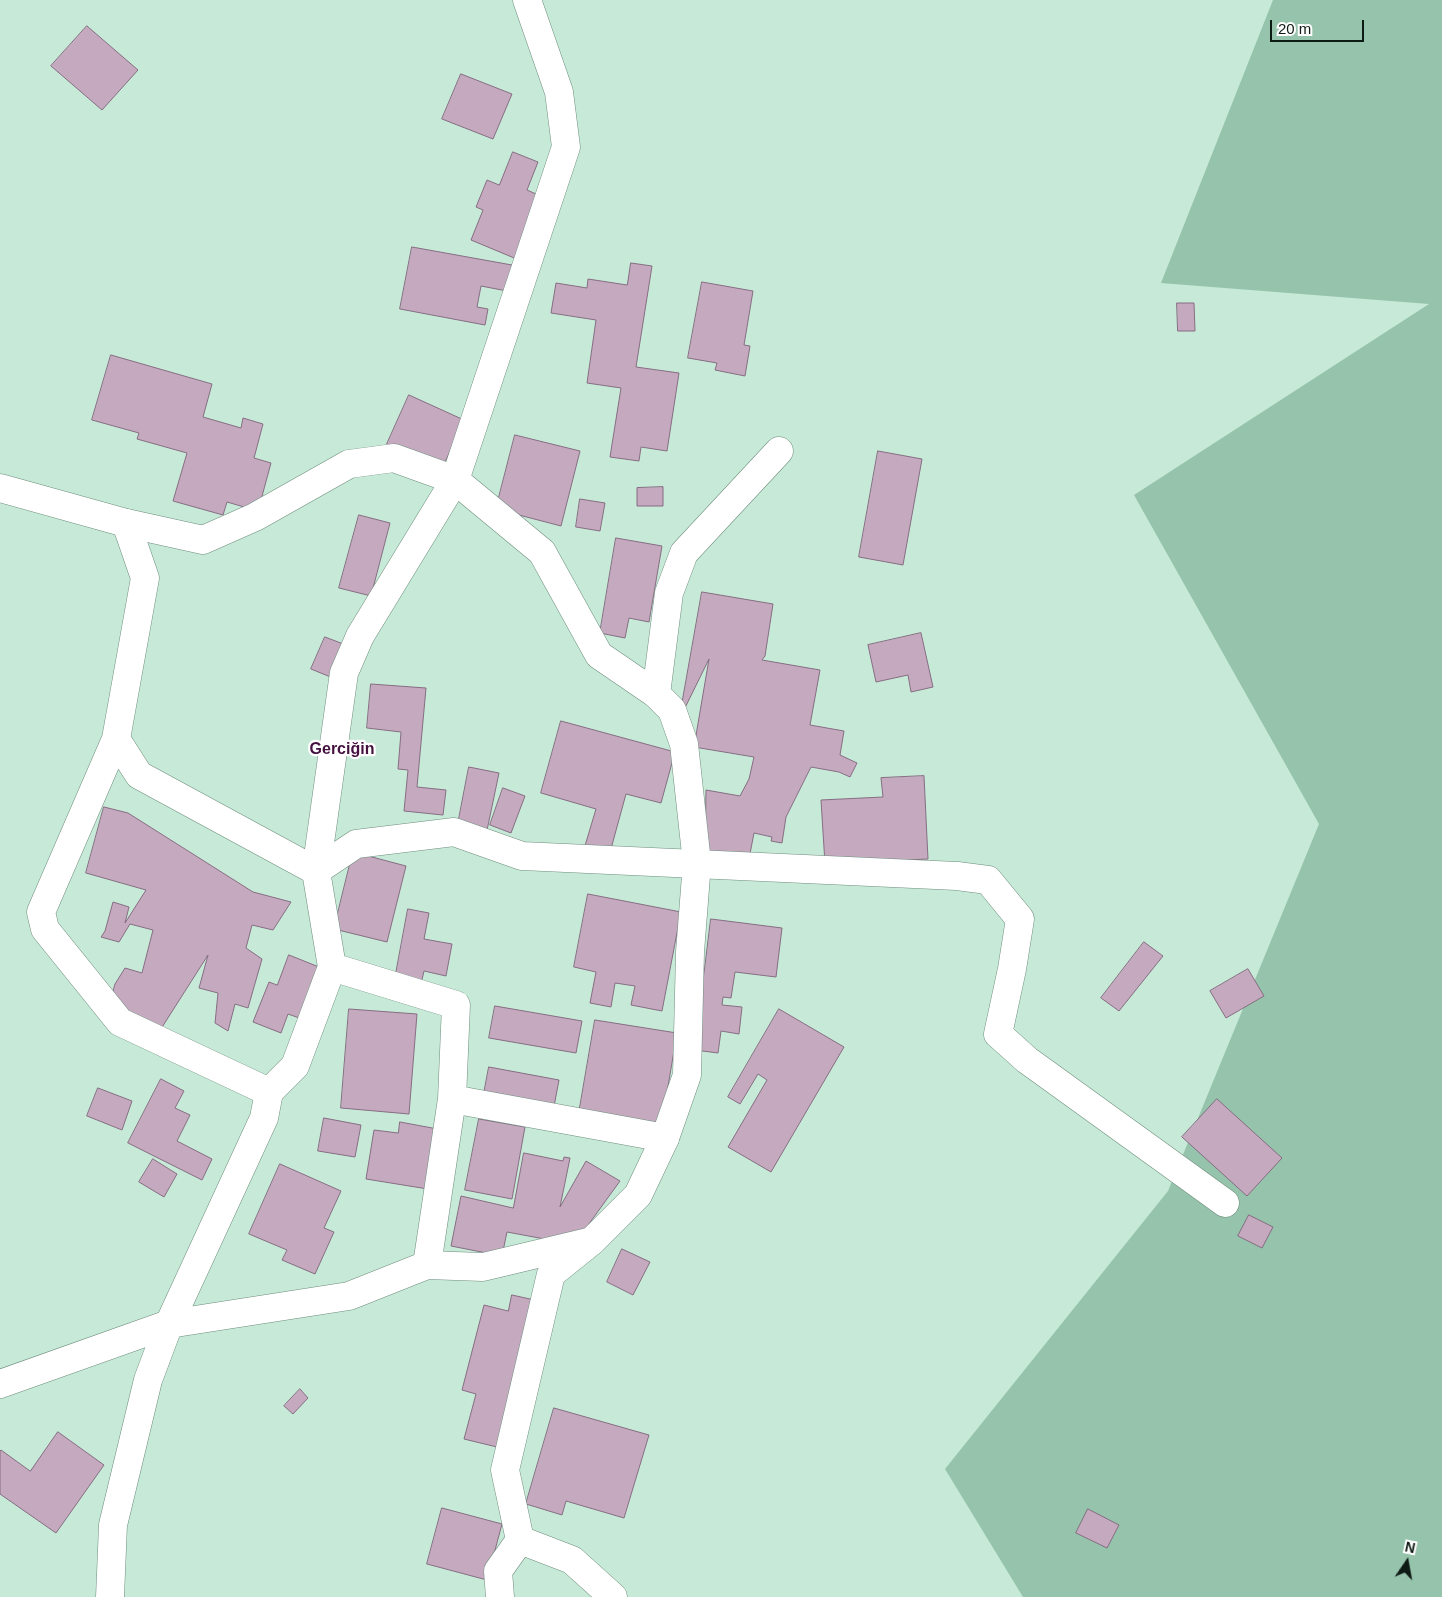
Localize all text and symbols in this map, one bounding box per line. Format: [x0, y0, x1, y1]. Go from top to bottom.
scale bar [1272, 10, 1366, 42]
text: 20 m [1278, 20, 1311, 37]
district label: Gerciğin [310, 740, 374, 760]
north arrow [1382, 1537, 1432, 1587]
text: N [1404, 1538, 1417, 1556]

